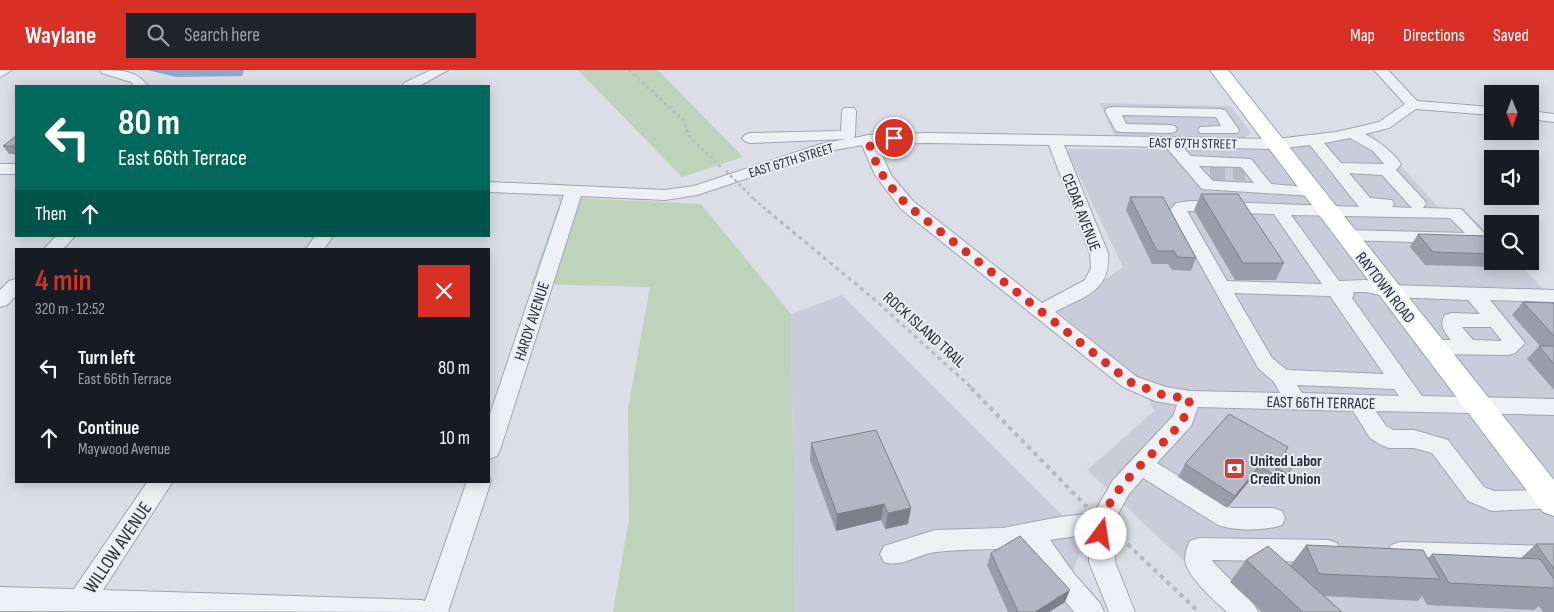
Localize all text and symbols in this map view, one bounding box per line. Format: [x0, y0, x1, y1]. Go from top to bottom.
search box [126, 13, 476, 58]
text: Waylane [25, 21, 96, 50]
icon: search [144, 21, 172, 49]
text: Search here [184, 24, 260, 47]
text: Map [1350, 25, 1375, 46]
text: Directions [1403, 25, 1465, 46]
text: Saved [1493, 25, 1529, 46]
north arrow [1484, 85, 1539, 140]
map controls [1484, 85, 1539, 270]
text: 80 m [118, 102, 180, 145]
icon: left [35, 105, 100, 170]
pin [873, 117, 915, 159]
icon: arrive [880, 124, 908, 152]
street label: EAST 67TH STREET [1149, 134, 1237, 153]
street label: EAST 67TH STREET [747, 139, 836, 181]
text: East 66th Terrace [118, 145, 247, 172]
button: sound [1484, 150, 1539, 205]
street label: CEDAR AVENUE [1057, 171, 1104, 254]
icon: ahead [76, 200, 104, 228]
text: Then [35, 203, 66, 226]
button: search [1484, 215, 1539, 270]
street label: RAYTOWN ROAD [1351, 249, 1419, 327]
text: 4 min [35, 263, 92, 299]
button: close [418, 265, 470, 317]
street label: HARDY AVENUE [511, 280, 554, 363]
street label: ROCK ISLAND TRAIL [879, 288, 969, 372]
text: 320 m · 12:52 [35, 300, 105, 319]
text: Turn left [78, 347, 135, 370]
icon: left [35, 354, 63, 382]
text: 80 m [438, 357, 470, 380]
text: East 66th Terrace [78, 370, 172, 389]
street label: EAST 66TH TERRACE [1266, 393, 1376, 414]
text: Continue [78, 417, 139, 440]
icon: ahead [35, 424, 63, 452]
text: 10 m [440, 427, 470, 450]
text: Maywood Avenue [78, 440, 170, 459]
place label: United Labor Credit Union [1250, 452, 1322, 489]
bank icon: United Labor Credit Union [1222, 457, 1246, 481]
street label: WILLOW AVENUE [79, 498, 157, 598]
position arrow [1074, 507, 1126, 559]

